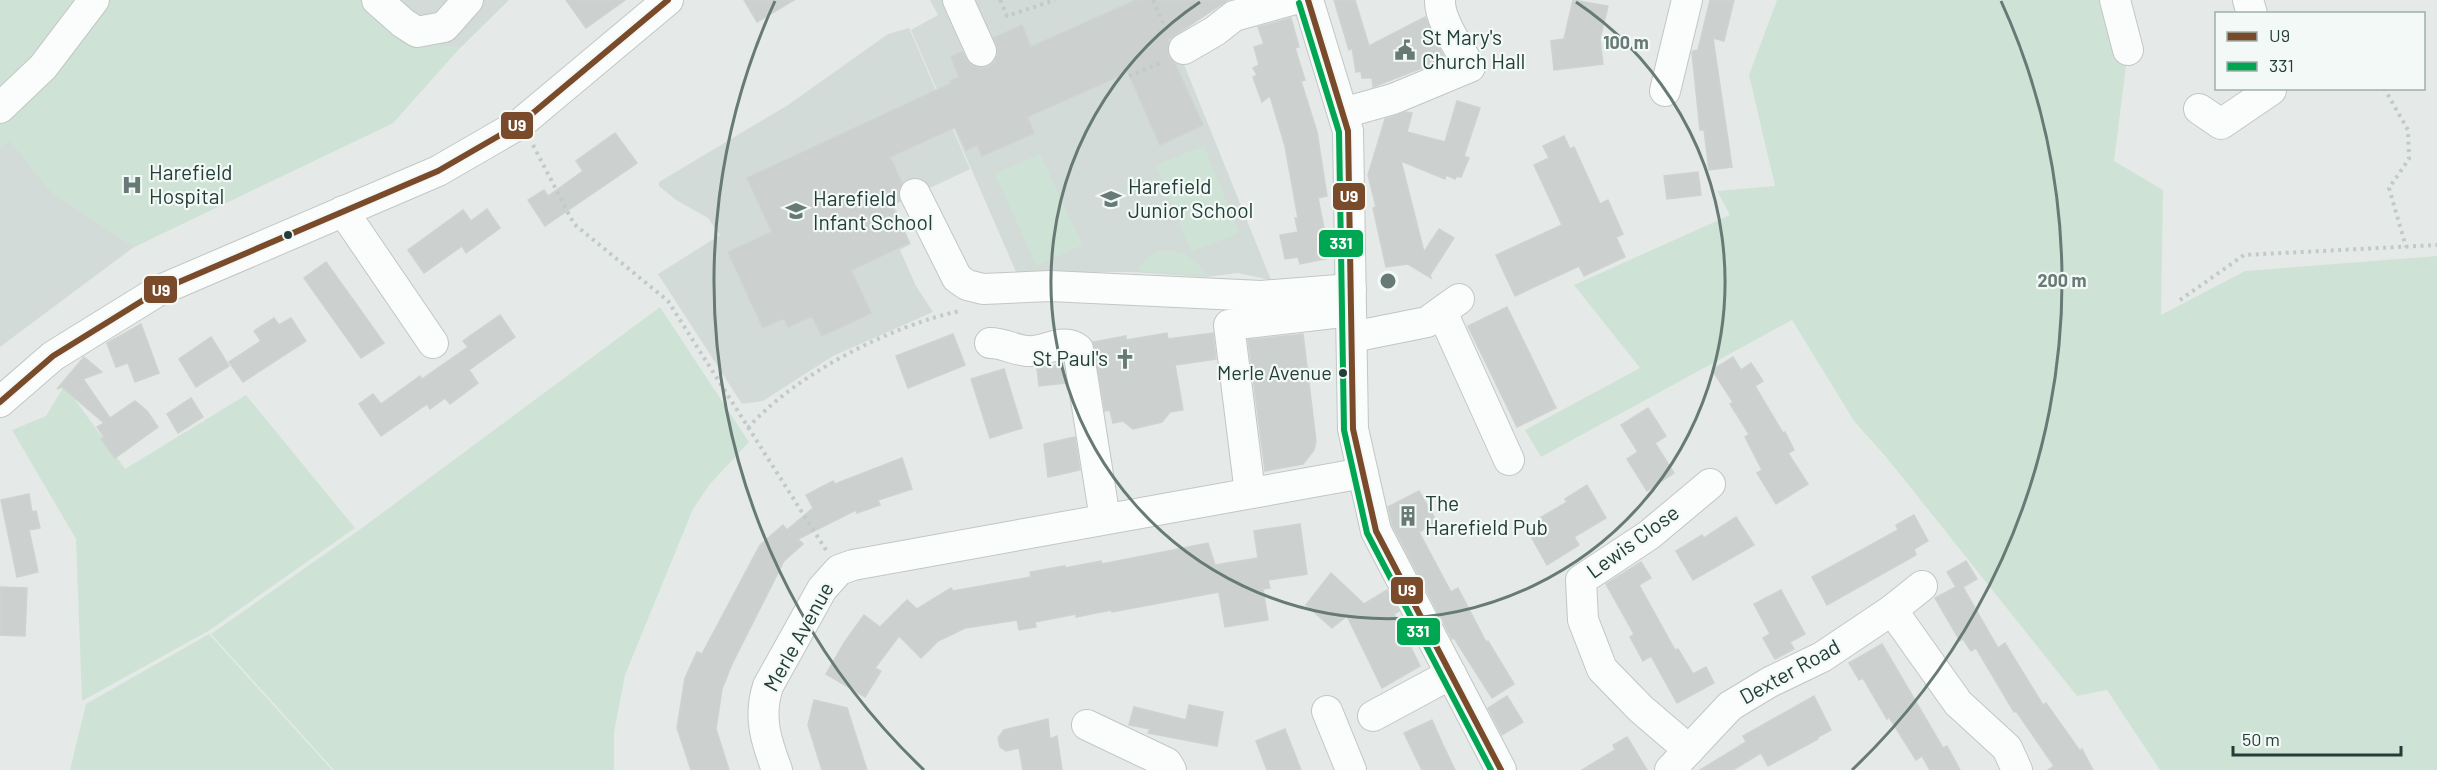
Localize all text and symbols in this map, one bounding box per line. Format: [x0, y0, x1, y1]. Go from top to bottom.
legend [2215, 12, 2425, 90]
place label: St Mary's Church Hall [1422, 24, 1525, 73]
text: U9 [2269, 24, 2290, 46]
text: 100 m [1603, 31, 1649, 53]
public building icon: St Mary's Church Hall [1393, 38, 1417, 62]
text: 331 [2269, 54, 2294, 76]
line badge: U9 [500, 111, 534, 140]
text: U9 [508, 115, 526, 134]
place label: Harefield Hospital [149, 159, 233, 208]
hospital icon: Harefield Hospital [120, 173, 144, 197]
place label: Harefield Junior School [1128, 173, 1253, 222]
line badge: U9 [1332, 182, 1366, 211]
place label: Harefield Infant School [813, 185, 933, 234]
text: U9 [1340, 186, 1358, 205]
school or university icon: Harefield Junior School [1099, 187, 1123, 211]
school or university icon: Harefield Infant School [784, 199, 808, 223]
unlabelled marker [282, 229, 294, 241]
line badge: 331 [1318, 229, 1364, 258]
text: 331 [1330, 233, 1352, 252]
text: 200 m [2037, 269, 2087, 291]
centre of rings [1378, 271, 1398, 291]
line badge: U9 [143, 275, 178, 304]
text: U9 [152, 280, 170, 299]
place label: St Paul's [1032, 345, 1108, 370]
church icon: St Paul's [1113, 347, 1137, 371]
place label: Merle Avenue [1217, 360, 1332, 384]
marker: Merle Avenue [1337, 367, 1349, 379]
place label: The Harefield Pub [1425, 490, 1548, 539]
street label: Lewis Close [1581, 499, 1683, 583]
building icon: The Harefield Pub [1396, 504, 1420, 528]
line badge: U9 [1390, 576, 1424, 605]
street label: Merle Avenue [757, 577, 838, 695]
text: U9 [1398, 580, 1416, 599]
line badge: 331 [1396, 617, 1441, 646]
text: 331 [1407, 621, 1429, 640]
street label: Dexter Road [1735, 633, 1844, 708]
scale bar [2233, 719, 2401, 757]
text: 50 m [2242, 728, 2280, 750]

